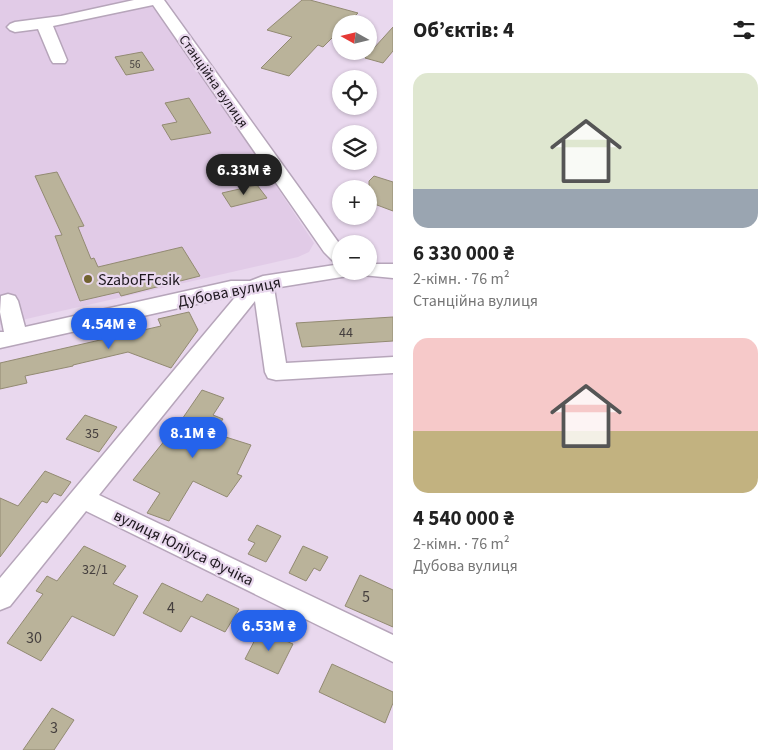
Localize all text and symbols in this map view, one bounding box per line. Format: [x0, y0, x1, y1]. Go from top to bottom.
north arrow [332, 15, 378, 60]
map controls [332, 15, 377, 280]
text: Об’єктів: 4 [413, 15, 514, 45]
icon: filters [730, 16, 758, 44]
street label: Станційна вулиця [174, 31, 253, 132]
house number: 56 [130, 57, 141, 72]
button: locate [332, 70, 377, 115]
icon: home [541, 106, 631, 196]
button: layers [332, 125, 377, 170]
pin: 6.33M ₴ [198, 154, 290, 196]
text: 6.33M ₴ [217, 159, 271, 181]
button: + [332, 180, 377, 225]
button: − [332, 235, 377, 280]
text: 6 330 000 ₴ [413, 238, 514, 268]
text: 2-кімн. · 76 m² [413, 268, 510, 290]
place label: SzaboFFcsik [98, 269, 180, 291]
street label: Дубова вулиця [176, 271, 283, 313]
marker: SzaboFFcsik [82, 273, 94, 285]
text: Станційна вулиця [413, 290, 538, 312]
pin: 4.54M ₴ [63, 308, 155, 350]
text: 4.54M ₴ [82, 313, 136, 335]
house number: 44 [339, 323, 353, 343]
icon: home [541, 371, 631, 461]
pin: 8.1M ₴ [152, 416, 234, 459]
text: 8.1M ₴ [170, 422, 216, 444]
house number: 35 [85, 424, 99, 444]
text: 4 540 000 ₴ [413, 503, 514, 533]
street label: вулиця Юліуса Фучіка [110, 504, 257, 591]
text: 2-кімн. · 76 m² [413, 533, 510, 555]
text: Дубова вулиця [413, 555, 518, 577]
house number: 32/1 [82, 560, 108, 580]
house number: 5 [362, 586, 370, 608]
house number: 4 [167, 597, 175, 619]
pin: 6.53M ₴ [223, 610, 315, 652]
text: 6.53M ₴ [242, 615, 296, 637]
house number: 30 [26, 627, 42, 649]
house number: 3 [50, 717, 58, 739]

